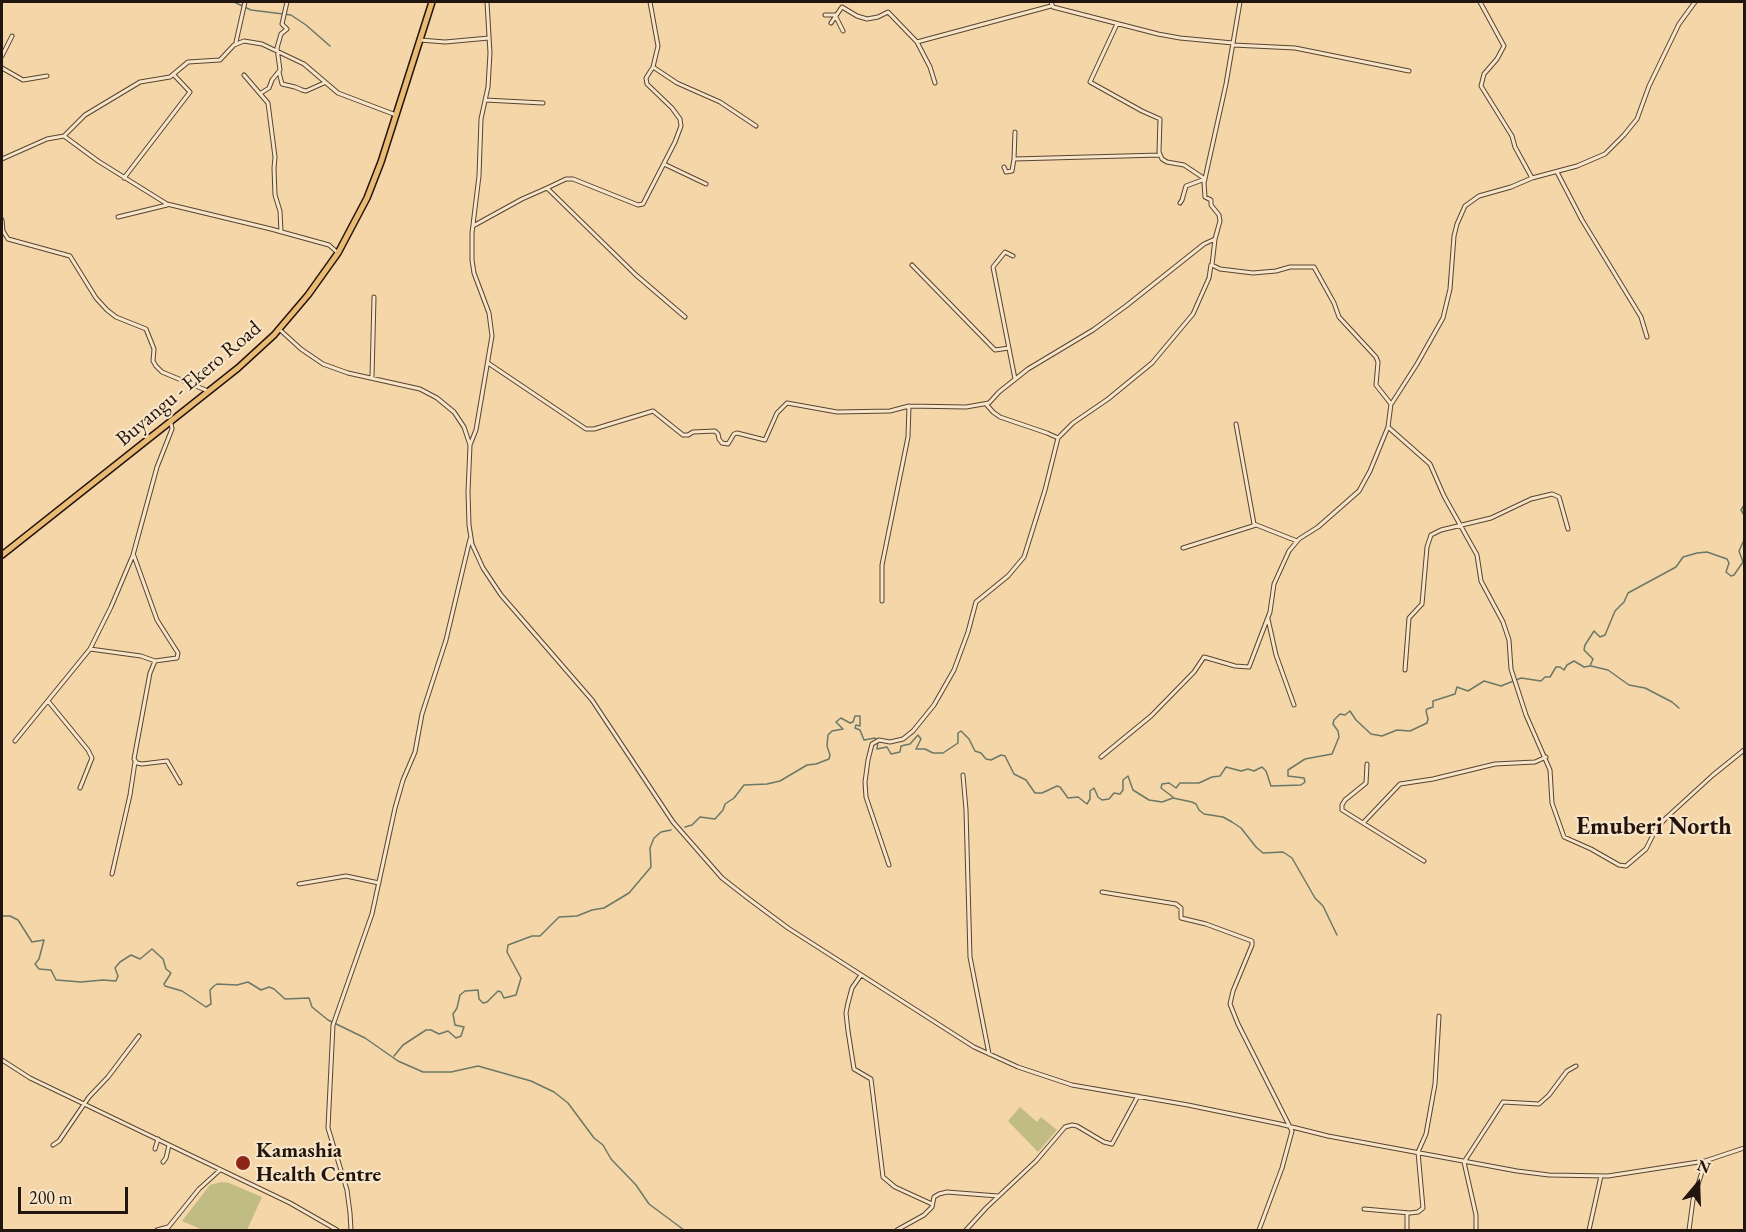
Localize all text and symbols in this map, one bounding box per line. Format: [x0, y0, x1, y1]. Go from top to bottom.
street label: Buyangu - Ekero Road [111, 316, 267, 452]
district label: Emuberi North [1576, 813, 1732, 841]
place label: Kamashia Health Centre [256, 1138, 381, 1188]
marker: Kamashia Health Centre [234, 1154, 252, 1172]
north arrow [1668, 1154, 1728, 1214]
text: N [1694, 1154, 1714, 1179]
scale bar [21, 1175, 130, 1213]
text: 200 m [29, 1186, 73, 1209]

